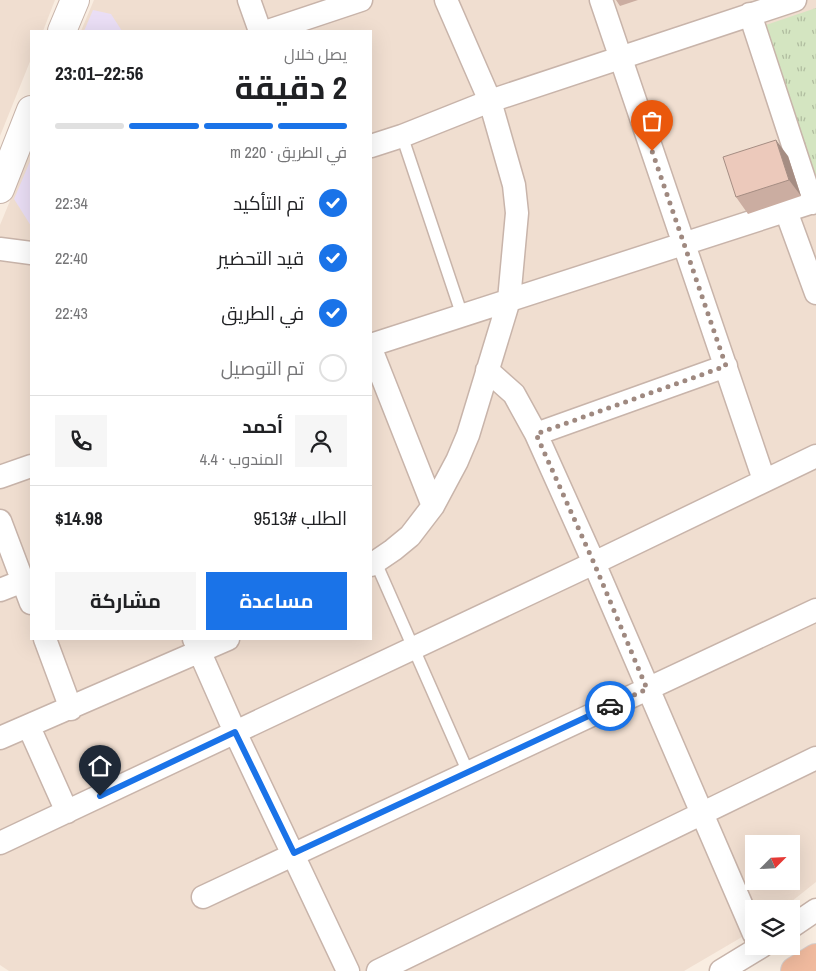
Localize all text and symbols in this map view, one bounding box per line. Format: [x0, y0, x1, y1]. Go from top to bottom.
text: يصل خلال [284, 43, 347, 65]
text: 22:56–23:01 [55, 60, 143, 86]
text: 2 دقيقة [235, 66, 347, 109]
pin [631, 100, 673, 151]
icon: bag [638, 107, 666, 135]
text: في الطريق · 220 m [230, 141, 347, 163]
icon: check [319, 189, 347, 217]
text: تم التأكيد [233, 190, 304, 216]
text: 22:34 [55, 192, 88, 214]
icon: check [319, 244, 347, 272]
text: قيد التحضير [218, 245, 304, 271]
text: 22:40 [55, 247, 88, 269]
icon: check [319, 299, 347, 327]
text: في الطريق [221, 300, 304, 326]
text: 22:43 [55, 302, 88, 324]
text: تم التوصيل [221, 355, 304, 381]
text: أحمد [242, 413, 283, 439]
button: phone [55, 415, 107, 467]
button: person [295, 415, 347, 467]
text: المندوب · 4.4 [200, 448, 283, 470]
text: $14.98 [55, 505, 103, 531]
text: الطلب #9513 [253, 505, 347, 531]
button: مشاركة [55, 572, 196, 630]
button: مساعدة [206, 572, 347, 630]
courier [585, 681, 635, 731]
icon: car [596, 692, 624, 720]
pin [79, 745, 121, 796]
icon: home [86, 752, 114, 780]
north arrow [745, 835, 800, 890]
map controls [745, 835, 800, 955]
button: layers [745, 900, 800, 955]

